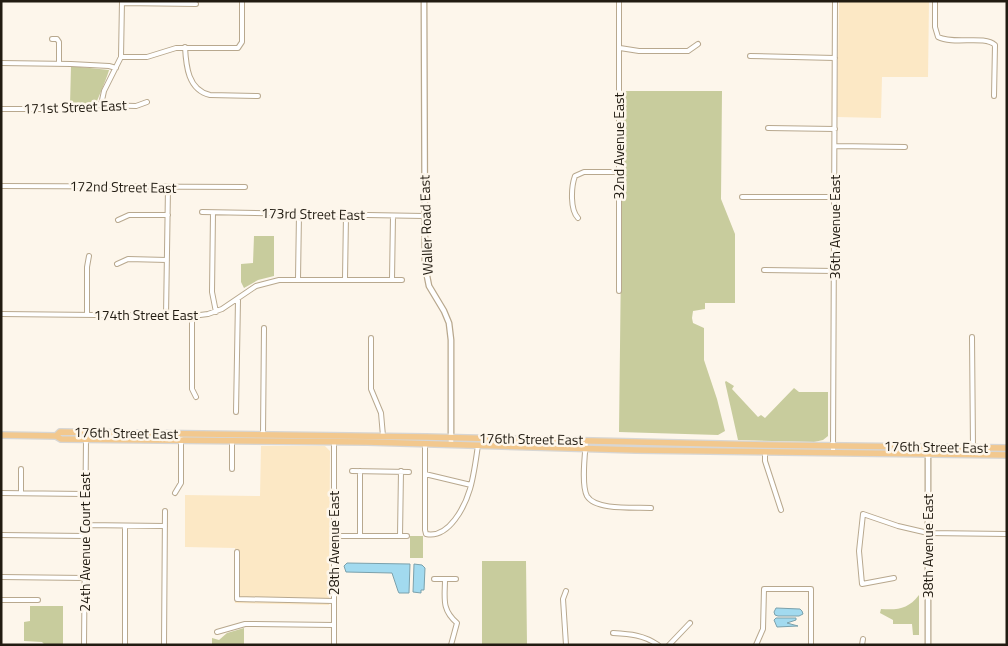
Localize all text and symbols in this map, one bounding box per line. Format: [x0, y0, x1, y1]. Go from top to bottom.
street label: 32nd Avenue East [608, 93, 629, 199]
street label: 171st Street East [23, 94, 127, 119]
street label: Waller Road East [413, 174, 438, 275]
street label: 172nd Street East [69, 175, 177, 198]
street label: 36th Avenue East [824, 175, 845, 279]
street label: 173rd Street East [261, 202, 365, 225]
street label: 174th Street East [94, 304, 198, 325]
street label: 176th Street East [74, 421, 178, 444]
street label: 176th Street East [479, 427, 583, 450]
street label: 176th Street East [884, 435, 988, 458]
street label: 24th Avenue Court East [74, 472, 95, 612]
street label: 28th Avenue East [323, 491, 344, 595]
street label: 38th Avenue East [917, 494, 938, 598]

